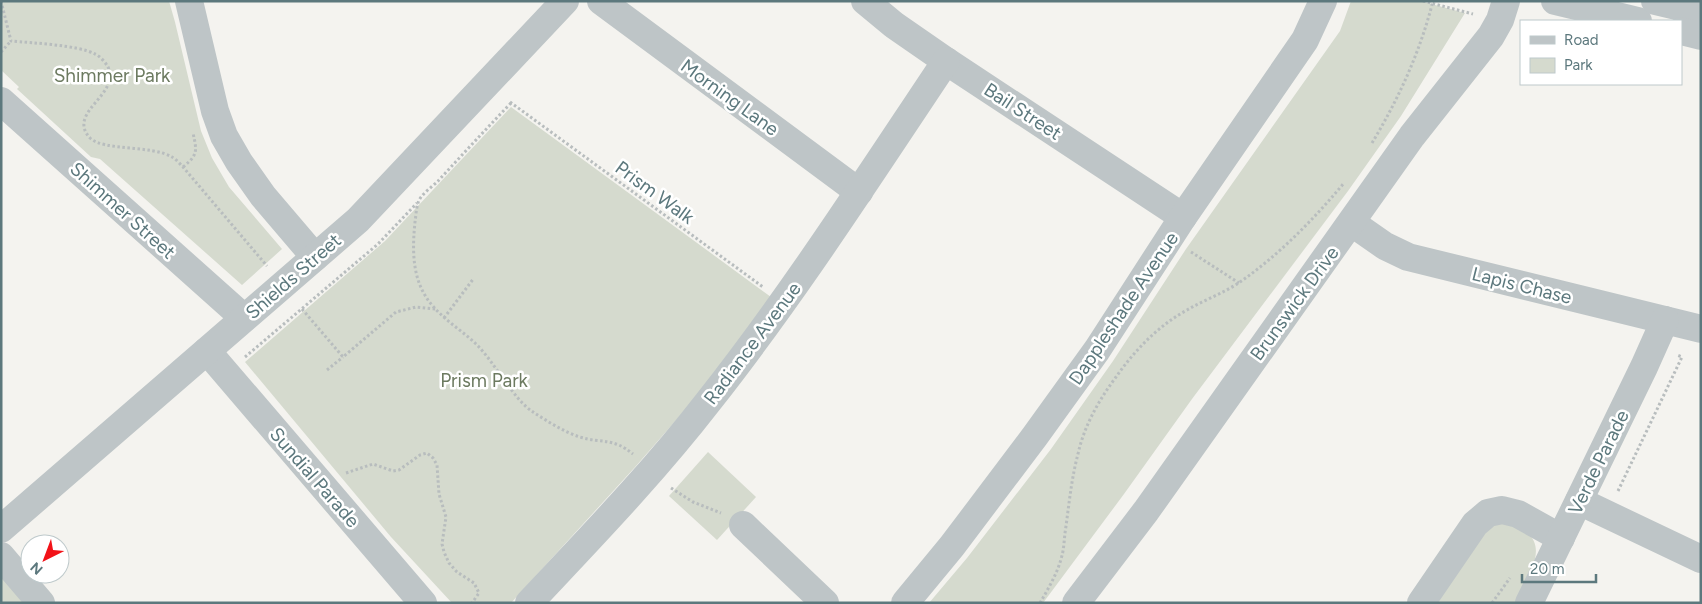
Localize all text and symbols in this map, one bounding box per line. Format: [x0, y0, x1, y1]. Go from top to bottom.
legend [1520, 20, 1682, 85]
text: Road [1564, 31, 1599, 49]
street label: Morning Lane [676, 54, 783, 141]
text: Park [1564, 56, 1593, 74]
park label: Shimmer Park [54, 64, 171, 87]
street label: Bail Street [980, 78, 1066, 145]
street label: Prism Walk [611, 156, 699, 229]
street label: Shimmer Street [65, 157, 180, 264]
street label: Dappleshade Avenue [1064, 227, 1183, 389]
street label: Shields Street [241, 229, 346, 324]
street label: Brunswick Drive [1245, 242, 1344, 365]
street label: Lapis Chase [1470, 262, 1574, 309]
street label: Radiance Avenue [699, 278, 806, 409]
park label: Prism Park [440, 369, 529, 392]
street label: Verde Parade [1563, 406, 1634, 518]
street label: Sundial Parade [265, 423, 364, 532]
north arrow [20, 534, 70, 584]
scale bar [1522, 552, 1596, 584]
text: N [27, 558, 46, 578]
text: 20 m [1530, 560, 1564, 578]

